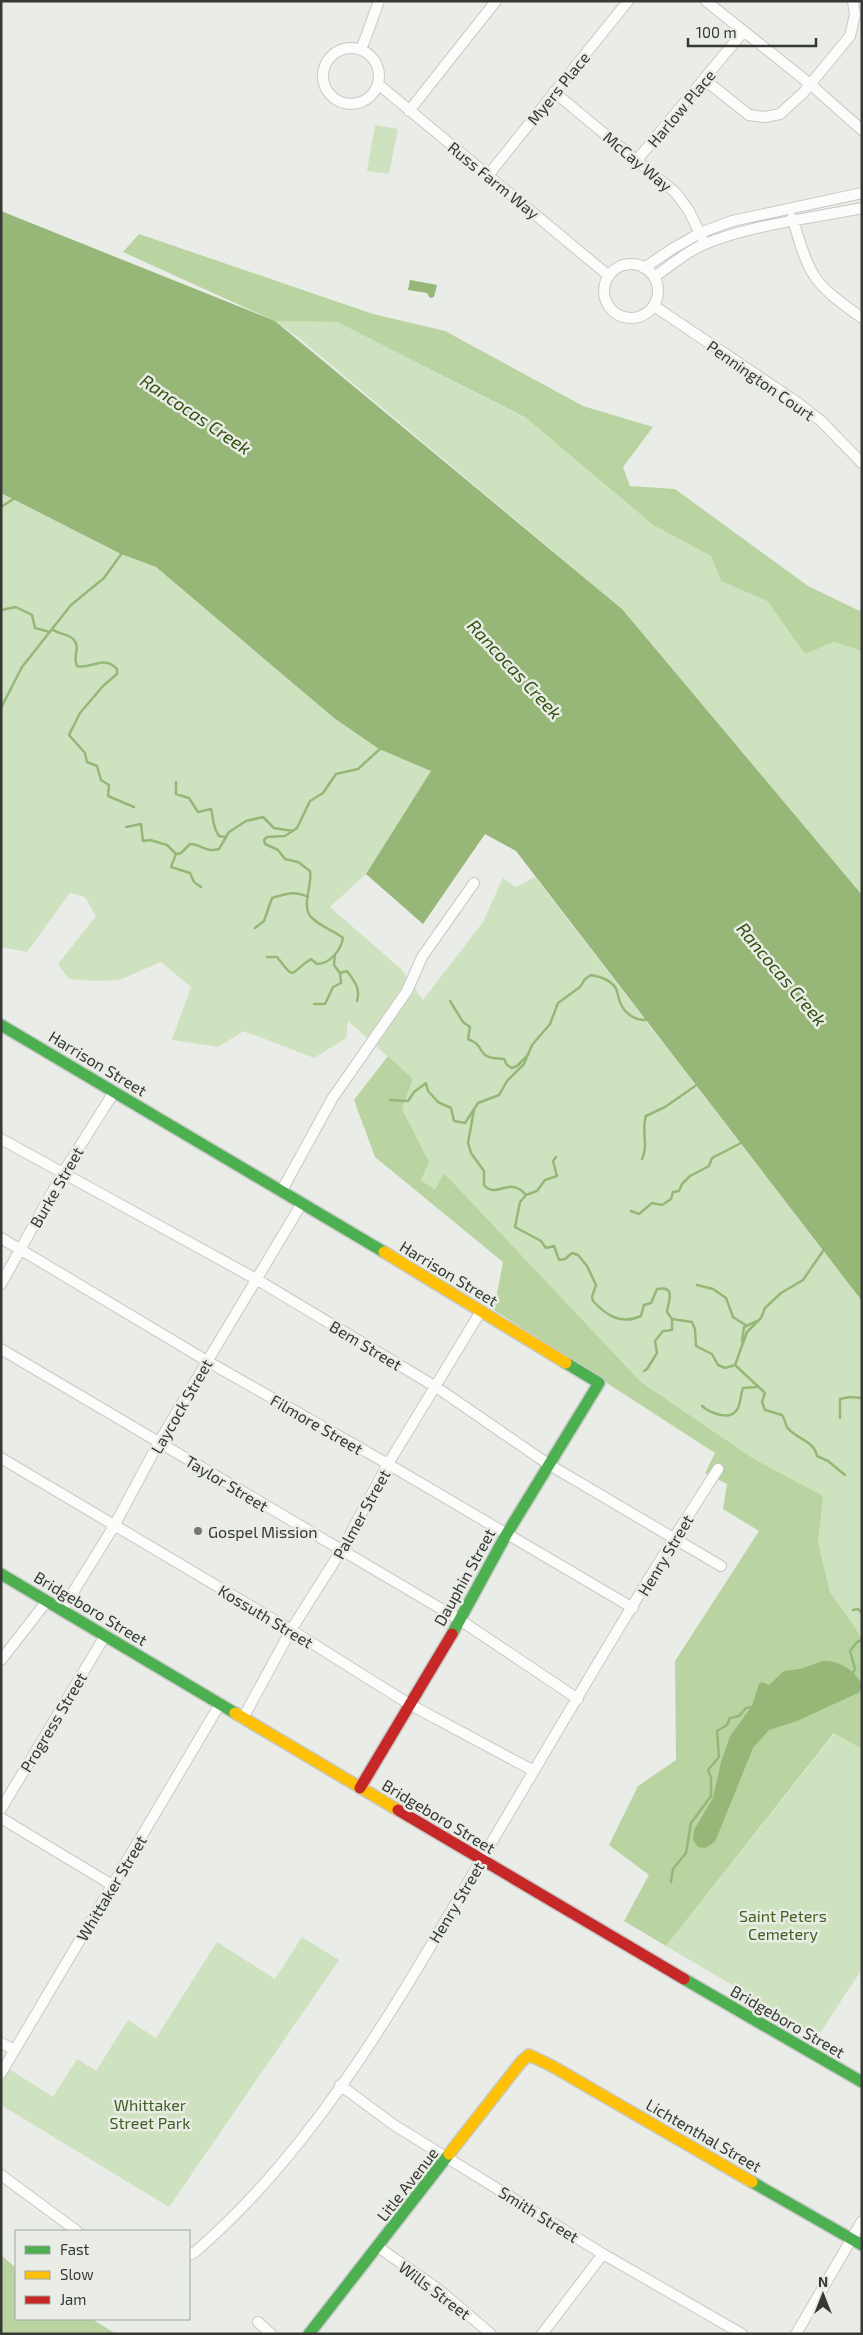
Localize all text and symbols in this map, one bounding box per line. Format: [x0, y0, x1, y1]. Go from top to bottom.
scale bar [688, 15, 816, 47]
text: 100 m [696, 23, 737, 41]
street label: Myers Place [523, 48, 593, 128]
street label: Harlow Place [643, 65, 719, 151]
street label: McCay Way [600, 127, 676, 195]
street label: Russ Farm Way [445, 137, 544, 223]
street label: Pennington Court [704, 336, 818, 424]
water label: Rancocas Creek [137, 369, 255, 459]
water label: Rancocas Creek [463, 615, 567, 723]
water label: Rancocas Creek [732, 918, 832, 1030]
street label: Harrison Street [46, 1026, 150, 1100]
street label: Burke Street [25, 1143, 87, 1231]
street label: Harrison Street [397, 1236, 501, 1310]
street label: Bem Street [327, 1316, 405, 1374]
street label: Laycock Street [146, 1355, 216, 1457]
street label: Filmore Street [268, 1390, 366, 1458]
street label: Taylor Street [182, 1451, 272, 1515]
street label: Palmer Street [329, 1466, 393, 1562]
street label: Henry Street [633, 1511, 697, 1599]
place label: Gospel Mission [208, 1522, 318, 1541]
marker: Gospel Mission [192, 1525, 204, 1537]
street label: Dauphin Street [429, 1525, 499, 1629]
street label: Bridgeboro Street [31, 1567, 151, 1649]
street label: Kossuth Street [215, 1580, 317, 1652]
street label: Progress Street [16, 1669, 90, 1775]
street label: Bridgeboro Street [379, 1775, 499, 1857]
street label: Whittaker Street [72, 1832, 150, 1944]
street label: Henry Street [424, 1858, 488, 1946]
park label: Saint Peters Cemetery [739, 1906, 827, 1943]
street label: Bridgeboro Street [728, 1981, 848, 2061]
street label: Lichtenthal Street [643, 2094, 765, 2176]
park label: Whittaker Street Park [110, 2095, 190, 2132]
street label: Litle Avenue [372, 2143, 442, 2225]
street label: Smith Street [496, 2182, 582, 2246]
legend [15, 2230, 190, 2320]
text: Fast [60, 2240, 90, 2258]
street label: Wills Street [395, 2257, 475, 2323]
text: Slow [60, 2265, 94, 2283]
north arrow [798, 2270, 848, 2320]
text: N [818, 2273, 828, 2290]
text: Jam [60, 2290, 86, 2308]

